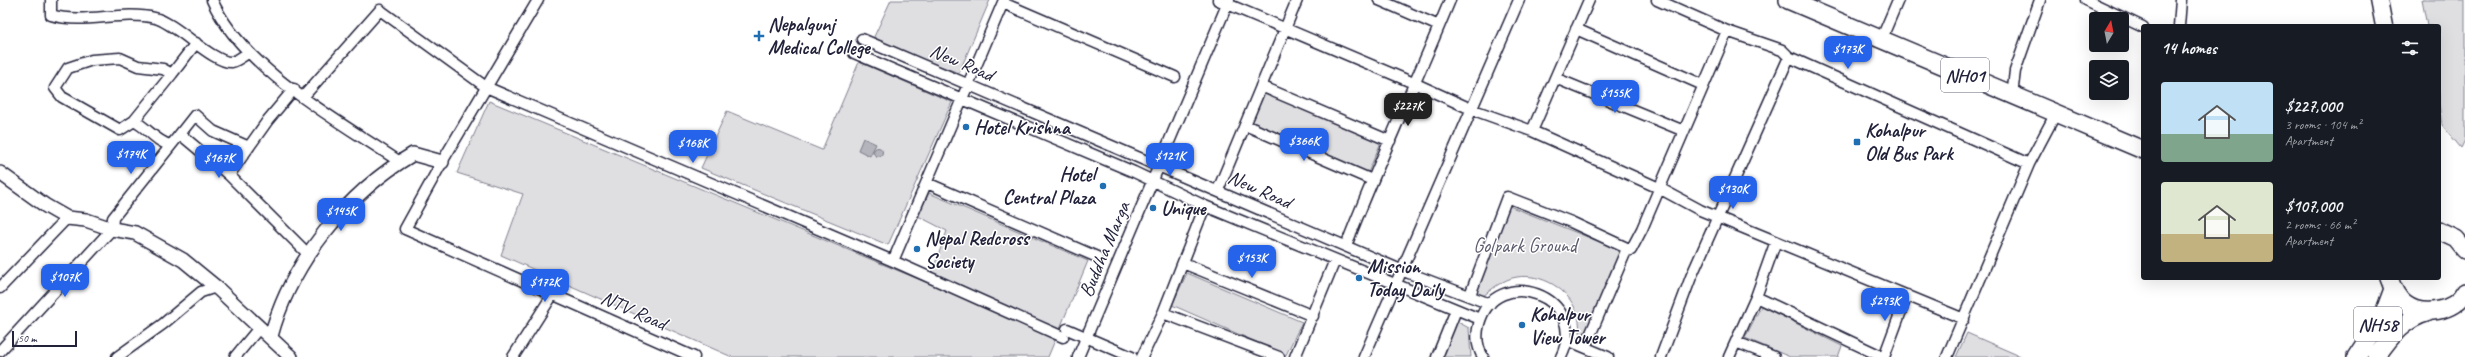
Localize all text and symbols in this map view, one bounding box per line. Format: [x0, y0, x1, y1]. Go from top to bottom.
place label: Nepalgunj Medical College [768, 12, 871, 60]
north arrow [2089, 12, 2129, 52]
map controls [2089, 12, 2129, 100]
marker: Nepalgunj Medical College [753, 30, 765, 42]
pin: $173K [1820, 36, 1876, 70]
icon: filters [2399, 37, 2421, 59]
street label: New Road [926, 38, 1000, 88]
text: 14 homes [2161, 38, 2217, 59]
text: $173K [1833, 41, 1863, 57]
road number: NH01 [1941, 58, 1989, 92]
button: layers [2089, 60, 2129, 100]
pin: $155K [1587, 80, 1643, 114]
text: $155K [1600, 85, 1630, 101]
pin: $227K [1380, 93, 1436, 127]
text: $227,000 [2285, 96, 2342, 117]
text: $227K [1393, 98, 1423, 114]
icon: home [2193, 98, 2241, 146]
place label: Hotel Krishna [974, 115, 1072, 140]
text: 3 rooms · 104 m² [2285, 117, 2361, 133]
place label: Kohalpur Old Bus Park [1865, 118, 1954, 166]
marker: Hotel Krishna [961, 122, 971, 132]
pin: $366K [1276, 128, 1332, 162]
pin: $168K [665, 130, 721, 164]
text: $366K [1289, 133, 1319, 149]
text: Apartment [2285, 133, 2333, 149]
text: $168K [678, 135, 708, 151]
marker: Kohalpur Old Bus Park [1852, 137, 1862, 147]
pin: $174K [103, 141, 159, 175]
pin: $121K [1142, 143, 1198, 177]
pin: $167K [191, 145, 247, 179]
text: $174K [116, 146, 146, 162]
text: $121K [1155, 148, 1185, 164]
text: $167K [204, 150, 234, 166]
place label: Hotel Central Plaza [1003, 162, 1098, 210]
street label: New Road [1224, 164, 1298, 216]
pin: $130K [1705, 176, 1761, 210]
marker: Hotel Central Plaza [1098, 181, 1108, 191]
text: $130K [1718, 181, 1748, 197]
place label: Unique [1161, 196, 1207, 221]
text: $107,000 [2285, 196, 2342, 217]
street label: Buddha Marga [1073, 197, 1136, 301]
pin: $145K [313, 198, 369, 232]
icon: home [2193, 198, 2241, 246]
text: $145K [326, 203, 356, 219]
marker: Unique [1148, 203, 1158, 213]
text: 2 rooms · 66 m² [2285, 217, 2355, 233]
place label: Nepal Redcross Society [925, 226, 1031, 274]
park label: Golpark Ground [1473, 233, 1580, 258]
text: Apartment [2285, 233, 2333, 249]
marker: Nepal Redcross Society [912, 244, 922, 254]
pin: $153K [1224, 245, 1280, 279]
text: $153K [1237, 250, 1267, 266]
place label: Mission Today Daily [1367, 254, 1446, 303]
pin: $107K [37, 264, 93, 298]
text: $107K [50, 269, 80, 285]
pin: $172K [517, 269, 573, 303]
marker: Mission Today Daily [1354, 273, 1364, 283]
text: $172K [530, 274, 560, 290]
street label: NTV Road [597, 285, 673, 337]
pin: $293K [1857, 288, 1913, 322]
text: $293K [1870, 293, 1900, 309]
place label: Kohalpur View Tower [1530, 302, 1607, 350]
road number: NH58 [2354, 307, 2402, 341]
marker: Kohalpur View Tower [1517, 320, 1527, 330]
scale bar [12, 329, 77, 348]
text: 50 m [18, 331, 37, 345]

